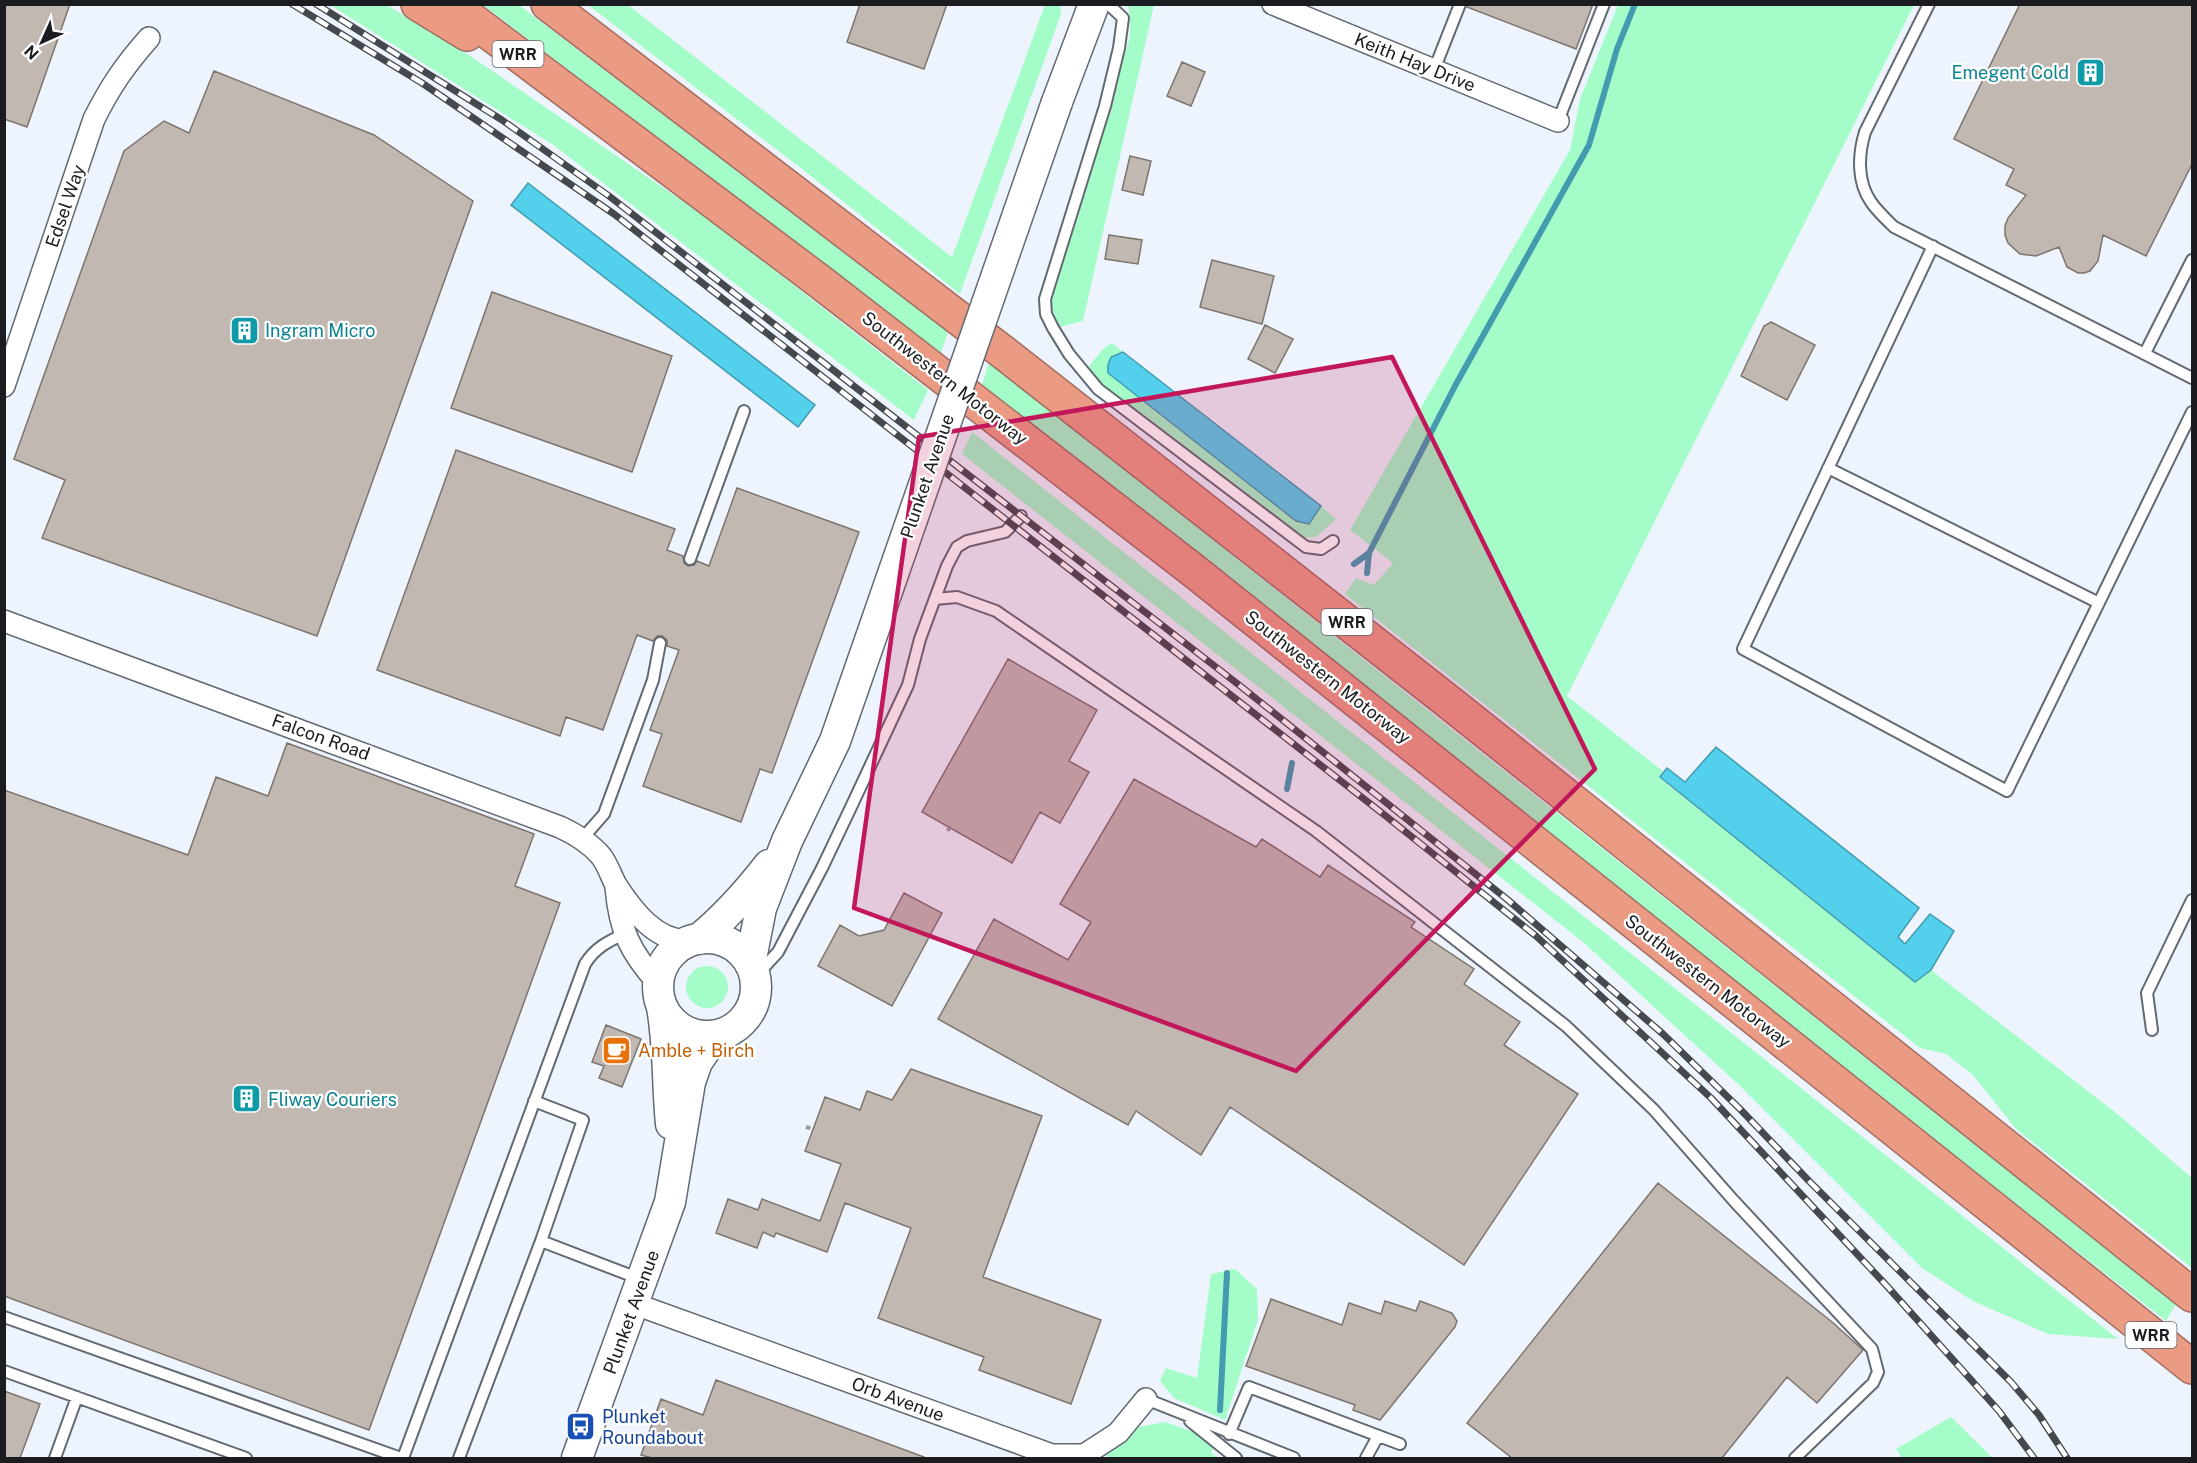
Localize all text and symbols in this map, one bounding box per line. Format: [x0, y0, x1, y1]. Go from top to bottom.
north arrow [12, 12, 72, 72]
street label: Keith Hay Drive [1351, 28, 1479, 96]
text: N [21, 41, 43, 63]
road number: WRR [492, 41, 544, 67]
building icon: Emegent Cold [2074, 56, 2106, 88]
place label: Emegent Cold [1952, 62, 2069, 83]
street label: Edsel Way [41, 161, 89, 250]
street label: Southwestern Motorway [858, 307, 1032, 449]
building icon: Ingram Micro [228, 314, 260, 346]
place label: Ingram Micro [265, 320, 375, 341]
street label: Plunket Avenue [896, 411, 958, 541]
street label: Southwestern Motorway [1241, 606, 1415, 748]
road number: WRR [1322, 609, 1372, 635]
street label: Falcon Road [269, 710, 373, 764]
street label: Southwestern Motorway [1621, 910, 1795, 1052]
cafe icon: Amble + Birch [601, 1034, 633, 1066]
place label: Amble + Birch [638, 1040, 754, 1061]
building icon: Fliway Couriers [231, 1083, 263, 1115]
place label: Fliway Couriers [268, 1089, 397, 1110]
street label: Plunket Avenue [599, 1247, 663, 1377]
road number: WRR [2126, 1322, 2176, 1348]
street label: Orb Avenue [849, 1373, 947, 1425]
place label: Plunket Roundabout [602, 1406, 704, 1448]
bus stop icon: Plunket Roundabout [565, 1410, 597, 1442]

